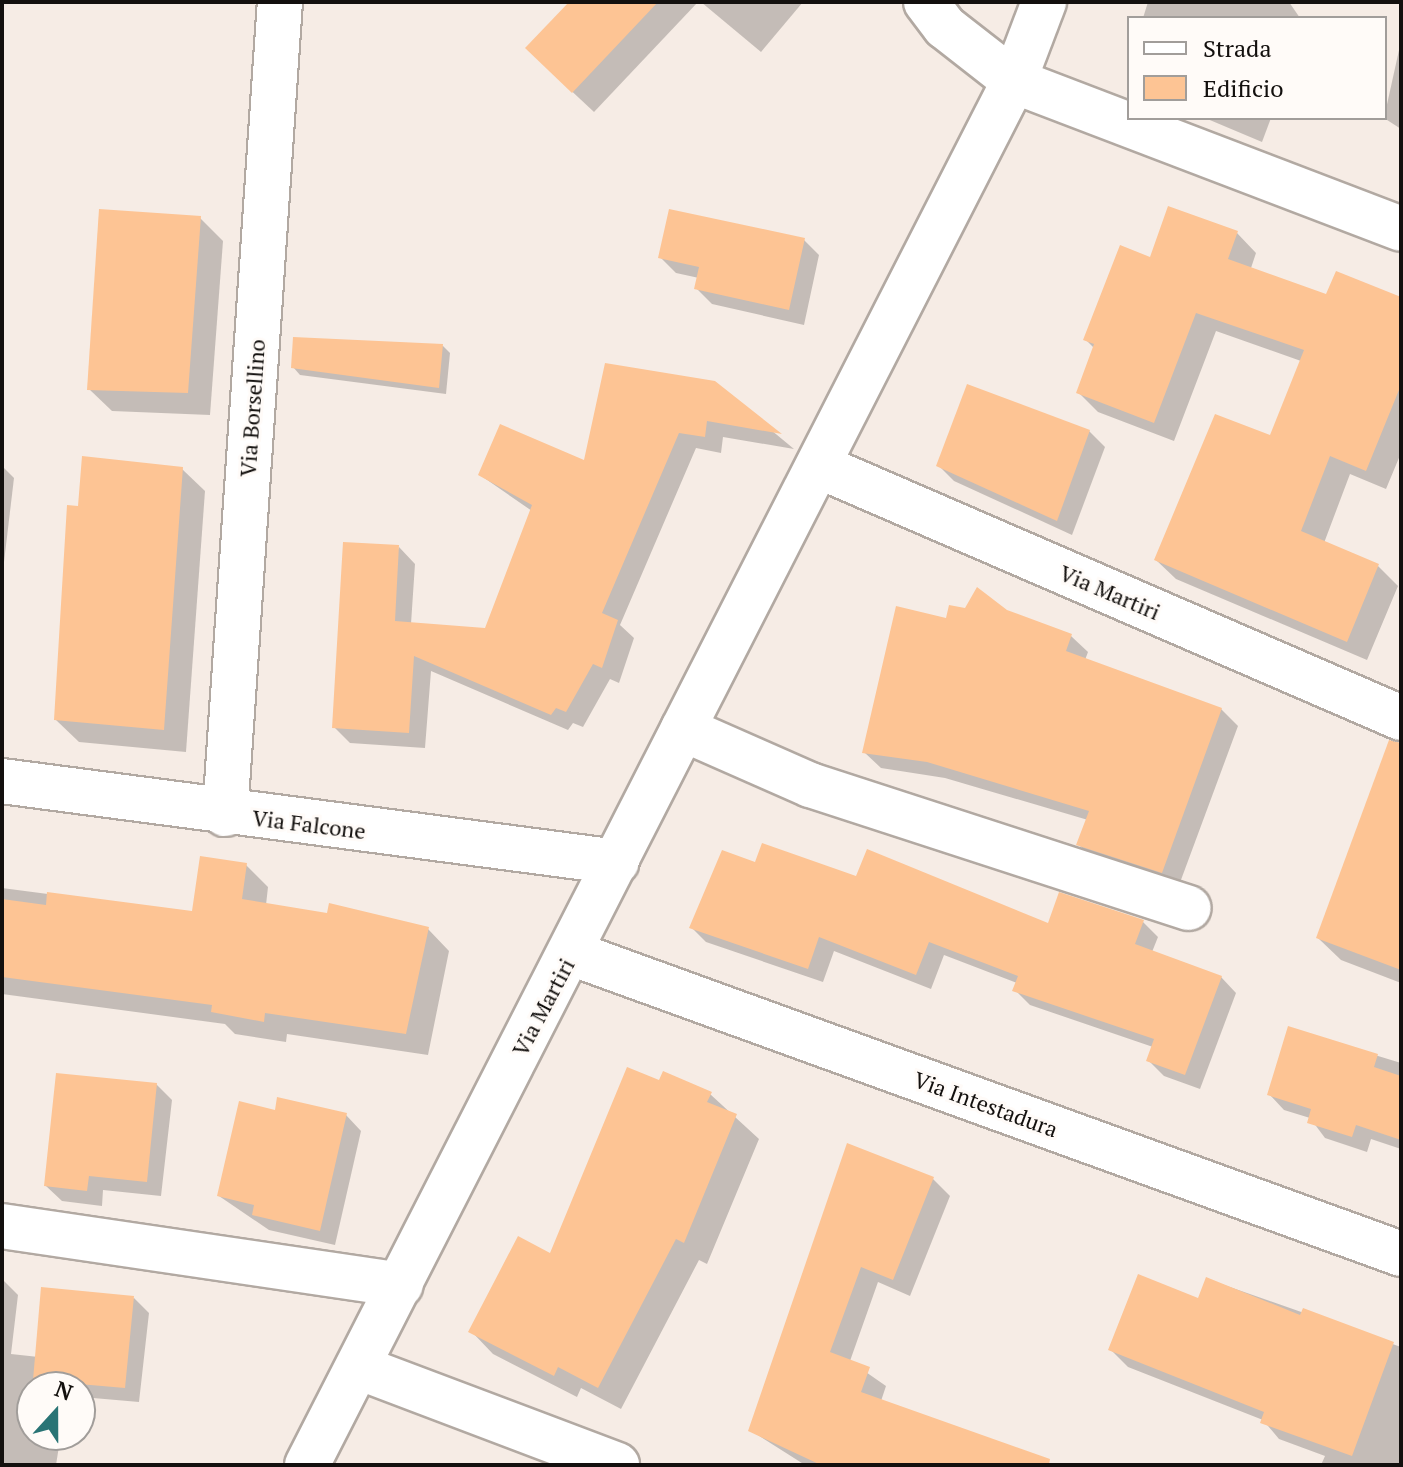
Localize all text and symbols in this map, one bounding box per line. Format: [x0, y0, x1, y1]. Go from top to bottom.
legend [1127, 16, 1387, 120]
text: Strada [1203, 32, 1272, 64]
text: Edificio [1203, 72, 1284, 104]
street label: Via Borsellino [234, 338, 270, 478]
street label: Via Martiri [1056, 559, 1164, 625]
street label: Via Falcone [251, 804, 367, 844]
street label: Via Martiri [506, 954, 580, 1060]
street label: Via Intestadura [910, 1066, 1062, 1142]
north arrow [16, 1371, 96, 1451]
text: N [51, 1373, 77, 1407]

